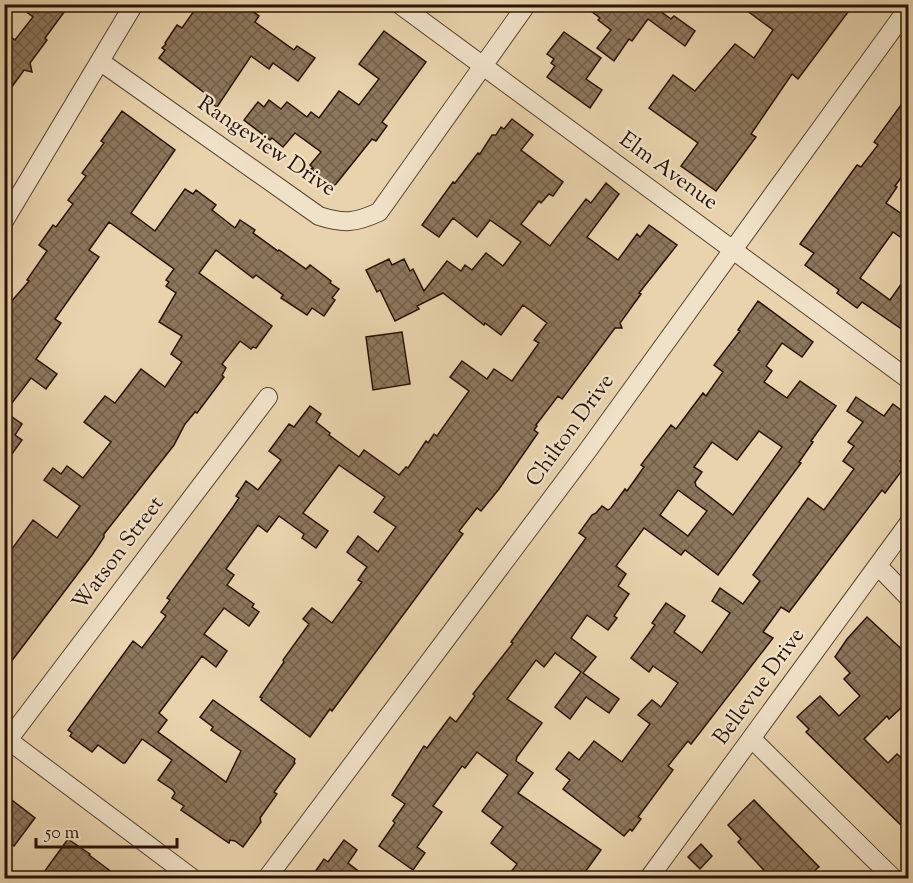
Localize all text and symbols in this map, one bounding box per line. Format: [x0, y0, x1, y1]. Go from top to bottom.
street label: Rangeview Drive [190, 89, 342, 205]
street label: Elm Avenue [612, 125, 724, 219]
street label: Chilton Drive [519, 368, 623, 494]
street label: Watson Street [65, 490, 173, 618]
street label: Bellevue Drive [706, 622, 814, 752]
scale bar [36, 811, 177, 849]
text: 50 m [44, 821, 80, 847]

